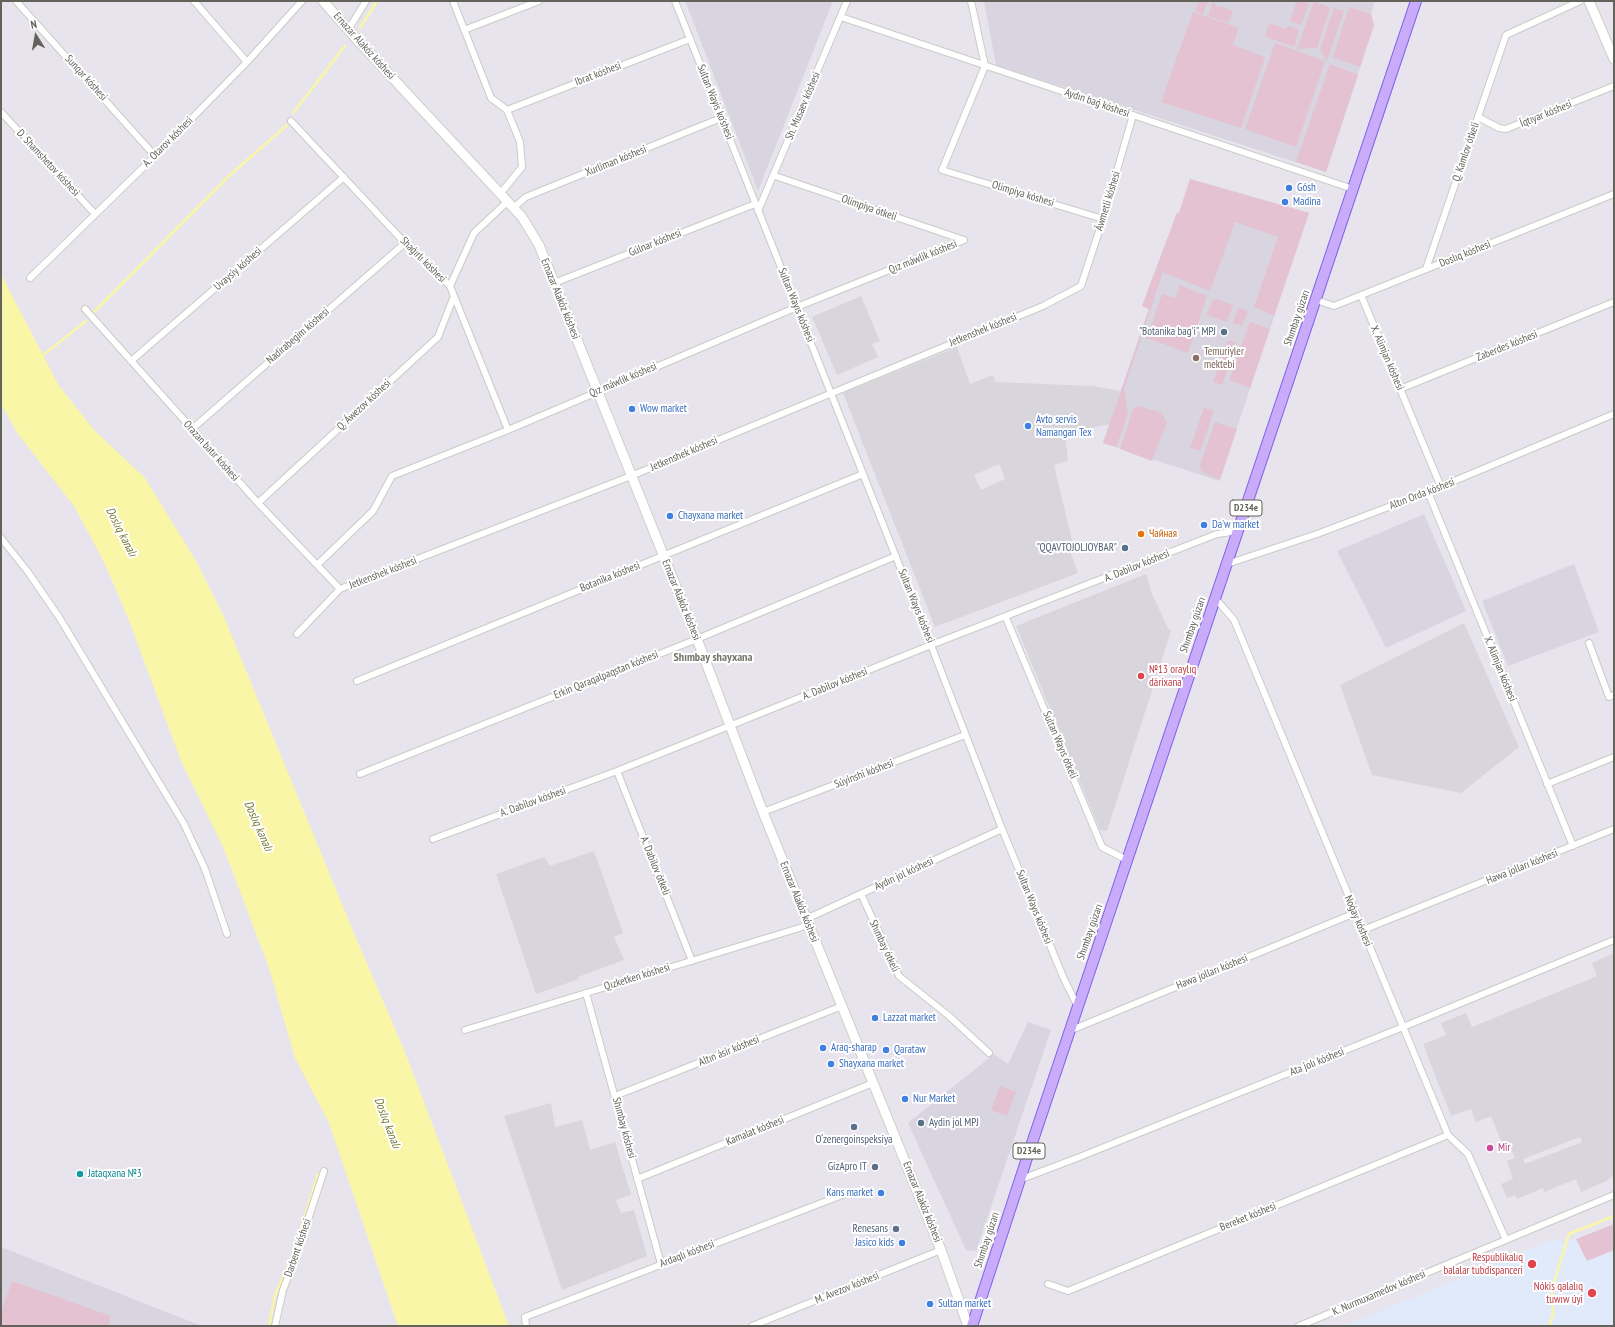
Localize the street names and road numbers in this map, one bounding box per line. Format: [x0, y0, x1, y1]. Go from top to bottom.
street label: Ernazar Alakóz kóshesi [330, 10, 398, 82]
street label: Sunqar kóshesi [62, 52, 110, 104]
street label: Ibrat kóshesi [573, 59, 623, 89]
street label: Sultan Wayis ko'shesi [694, 63, 736, 141]
street label: Sh. Musaev kóshesi [783, 70, 823, 142]
street label: Aydın baǵ kóshesi [1063, 86, 1131, 120]
street label: Íqtıyar kóshesi [1518, 98, 1574, 130]
street label: A. Otarov kóshesi [140, 114, 196, 170]
street label: Q. Kamlov ótkeli [1450, 121, 1482, 183]
street label: D. Shamshetov kóshesi [14, 127, 82, 199]
street label: Xurliman kóshesi [583, 143, 649, 179]
street label: Áwmetli kóshesi [1093, 170, 1123, 232]
street label: Olimpiya kóshesi [990, 178, 1056, 210]
street label: Olimpiya ótkeli [840, 192, 898, 224]
street label: Gúlnar kóshesi [627, 226, 683, 260]
street label: Shaǵırlı kóshesi [397, 234, 449, 286]
street label: Qız máwlik kóshesi [887, 237, 959, 277]
street label: Doslıq kóshesi [1437, 238, 1493, 270]
street label: Uvaysiy kóshesi [211, 245, 265, 293]
street label: Ernazar Alakóz kóshesi [538, 257, 582, 341]
street label: Sultan Wayıs kóshesi [775, 266, 817, 344]
street label: Shımbay gúzarı [1281, 288, 1313, 348]
street label: Nadirabegim kóshesi [264, 305, 332, 367]
street label: Jetkenshek kóshesi [947, 310, 1019, 350]
street label: X. Alimjan kóshesi [1367, 324, 1407, 392]
street label: Zaberdes kóshesi [1474, 328, 1540, 364]
street label: Qız máwlik kóshesi [587, 360, 659, 400]
street label: Q. Áwezov kóshesi [334, 377, 394, 433]
street label: Orazan batır kóshesi [180, 418, 242, 484]
street label: Jetkenshek kóshesi [648, 434, 720, 474]
street label: Altın Orda kóshesi [1387, 475, 1457, 513]
road number: D234e [1230, 500, 1262, 516]
street label: A. Dabilov kóshesi [1103, 547, 1171, 585]
street label: Jetkenshek kóshesi [347, 554, 419, 592]
street label: Ernazar Alakóz kóshesi [659, 558, 703, 642]
street label: Botanika kóshesi [578, 559, 642, 595]
street label: Sultan Wayıs kóshesi [895, 567, 937, 645]
street label: Shımbay gúzarı [1177, 595, 1209, 655]
street label: X. Alimjan kóshesi [1481, 634, 1519, 704]
street label: Erkin Qaraqalpaqstan kóshesi [552, 648, 660, 702]
street label: A. Dabilov kóshesi [801, 665, 869, 703]
street label: Sultan Wayıs ótkeli [1040, 709, 1080, 781]
street label: Súyinshi kóshesi [833, 757, 895, 791]
street label: A. Dabilov kóshesi [498, 784, 568, 820]
street label: A. Dabilov ótkeli [637, 835, 673, 897]
street label: Hawa jolları kóshesi [1484, 847, 1560, 887]
street label: Aydın jol kóshesi [872, 855, 936, 893]
street label: Ernazar Alakóz kóshesi [777, 860, 821, 944]
street label: Sultan Wayıs kóshesi [1013, 868, 1055, 946]
street label: Noǵay kóshesi [1341, 893, 1375, 949]
street label: Shımbay gúzarı [1074, 902, 1106, 962]
street label: Shımbay ótkeli [866, 918, 902, 974]
street label: Hawa jolları kóshesi [1174, 952, 1250, 992]
street label: Qızketken kóshesi [603, 961, 671, 993]
street label: Altın ásir kóshesi [697, 1033, 761, 1069]
street label: Ata jolı kóshesi [1288, 1045, 1346, 1079]
street label: Shımbay kóshesi [609, 1096, 639, 1160]
street label: Kamalat kóshesi [724, 1113, 786, 1149]
road number: D234e [1013, 1143, 1045, 1159]
street label: Ernazar Alakóz kóshesi [900, 1160, 944, 1244]
street label: Bereket kóshesi [1218, 1200, 1278, 1234]
street label: Shımbay gúzarı [972, 1210, 1002, 1270]
street label: Darbent kóshesi [282, 1217, 314, 1279]
street label: Ardaqlı kóshesi [658, 1238, 716, 1270]
street label: K. Nurmuxamedov kóshesi [1330, 1267, 1428, 1319]
street label: M. Avezov kóshesi [813, 1269, 881, 1307]

